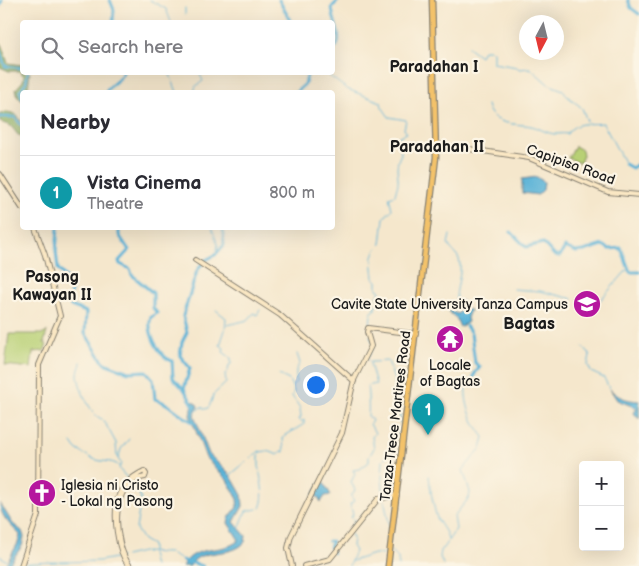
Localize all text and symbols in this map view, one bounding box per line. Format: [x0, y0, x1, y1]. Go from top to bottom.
north arrow [519, 15, 564, 60]
search box [20, 20, 335, 75]
icon: search [38, 34, 66, 62]
text: Search here [78, 36, 183, 59]
district label: Paradahan I [390, 58, 478, 77]
text: Nearby [40, 110, 110, 135]
district label: Paradahan II [390, 138, 484, 157]
street label: Capipisa Road [524, 141, 618, 188]
text: Vista Cinema [87, 172, 201, 195]
text: 1 [53, 184, 59, 203]
text: 800 m [269, 184, 315, 203]
text: Theatre [87, 195, 143, 214]
district label: Pasong Kawayan II [12, 268, 92, 305]
school or university icon: Cavite State University Tanza Campus [572, 289, 602, 319]
place label: Cavite State University Tanza Campus [331, 296, 568, 313]
district label: Bagtas [503, 315, 555, 334]
temple icon: Locale of Bagtas [435, 324, 465, 354]
street label: Tanza-Trece Martires Road [377, 330, 414, 502]
place label: Locale of Bagtas [420, 357, 480, 390]
your location [303, 372, 329, 398]
pin: 1 [412, 394, 444, 435]
map controls [579, 461, 624, 551]
button: + [579, 461, 624, 506]
place label: Iglesia ni Cristo - Lokal ng Pasong [61, 477, 173, 510]
church icon: Iglesia ni Cristo - Lokal ng Pasong [27, 478, 57, 508]
button: − [579, 506, 624, 551]

